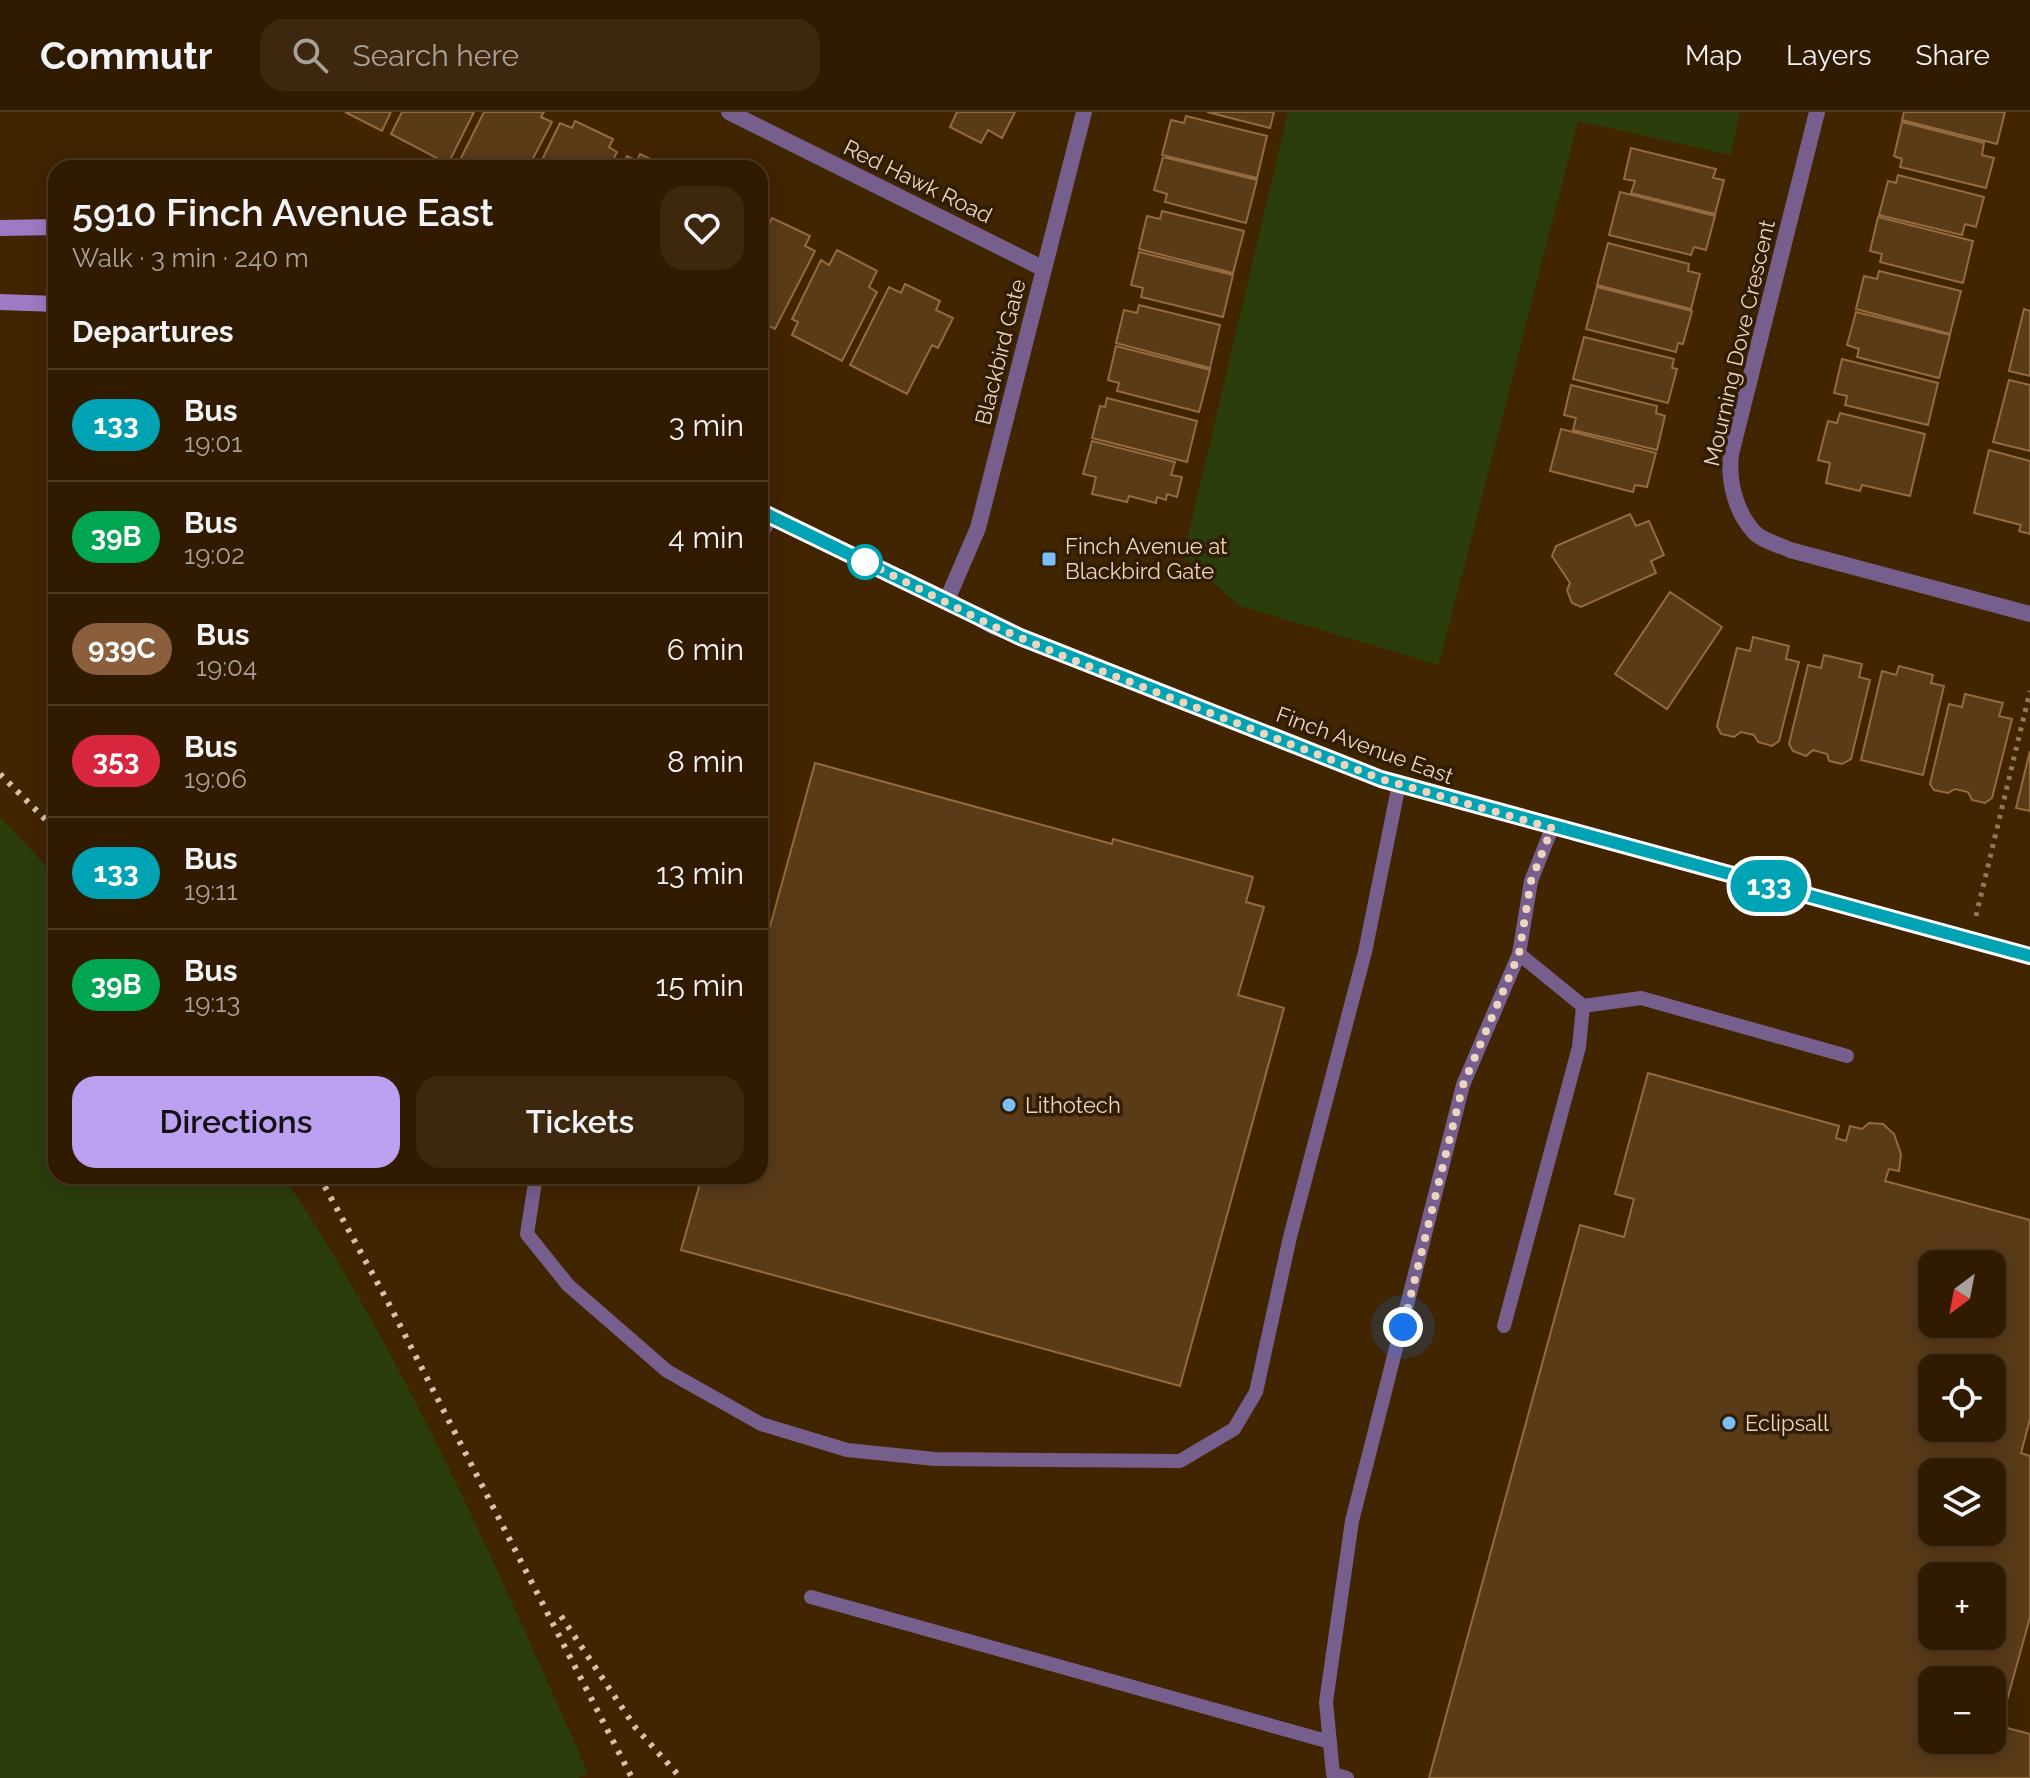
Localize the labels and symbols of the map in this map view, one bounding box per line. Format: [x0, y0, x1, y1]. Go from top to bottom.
street label: Red Hawk Road [840, 134, 996, 228]
street label: Mourning Dove Crescent [1698, 217, 1780, 469]
street label: Blackbird Gate [969, 276, 1031, 428]
place label: Finch Avenue at Blackbird Gate [1065, 533, 1228, 584]
unlabelled marker [848, 545, 882, 579]
marker: Finch Avenue at Blackbird Gate [1040, 550, 1058, 568]
street label: Finch Avenue East [1273, 701, 1458, 789]
line badge: 133 [1723, 860, 1815, 912]
place label: Lithotech [1025, 1092, 1121, 1118]
marker: Lithotech [1000, 1096, 1018, 1114]
north arrow [1918, 1250, 2006, 1338]
your location [1383, 1307, 1423, 1347]
place label: Eclipsall [1745, 1410, 1829, 1436]
marker: Eclipsall [1720, 1414, 1738, 1432]

